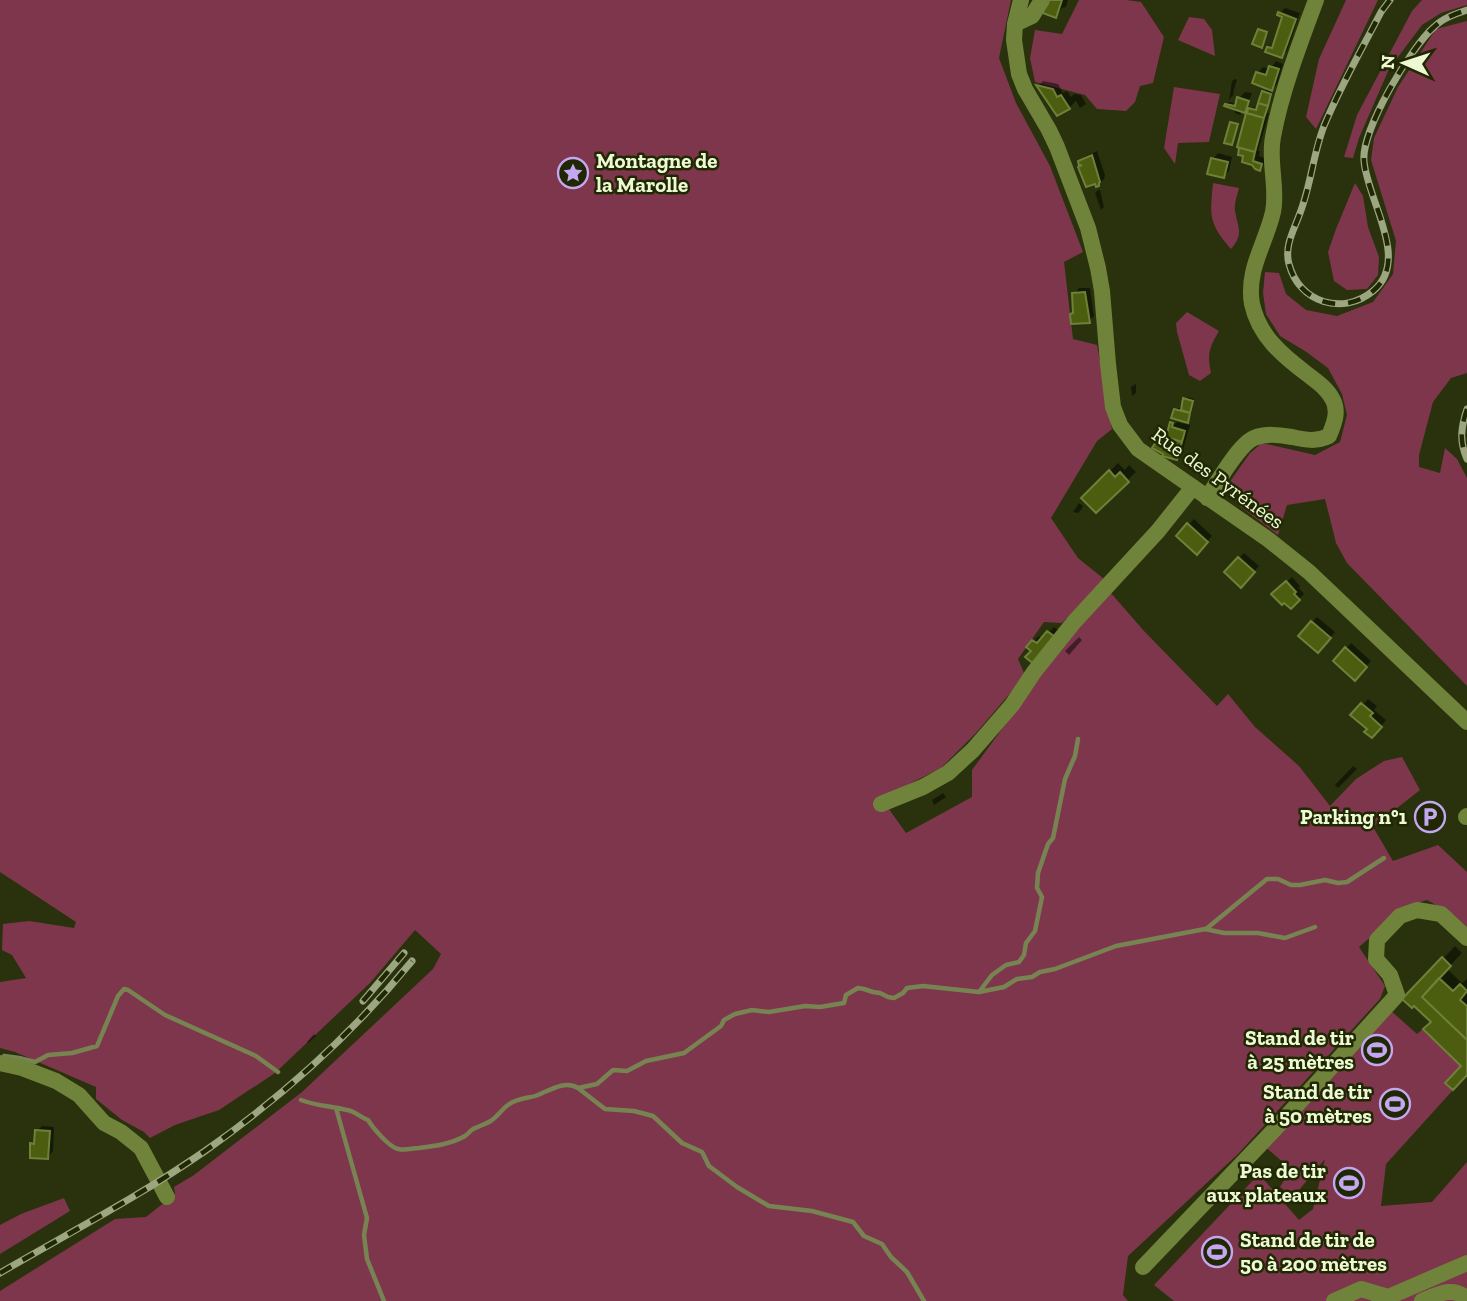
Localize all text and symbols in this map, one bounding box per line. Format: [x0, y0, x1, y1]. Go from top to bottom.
north arrow [1369, 28, 1439, 98]
text: N [1376, 54, 1399, 70]
place label: Montagne de la Marolle [596, 148, 718, 197]
place icon: Montagne de la Marolle [556, 156, 590, 190]
street label: Rue des Pyrénées [1147, 421, 1289, 534]
parking icon: Parking n°1 [1413, 800, 1447, 834]
place label: Parking n°1 [1300, 804, 1408, 829]
place label: Stand de tir à 25 mètres [1245, 1025, 1354, 1074]
sports icon: Stand de tir à 25 mètres [1360, 1033, 1394, 1067]
place label: Stand de tir à 50 mètres [1263, 1079, 1372, 1128]
sports icon: Stand de tir à 50 mètres [1378, 1087, 1412, 1121]
place label: Pas de tir aux plateaux [1207, 1158, 1326, 1207]
sports icon: Pas de tir aux plateaux [1332, 1166, 1366, 1200]
place label: Stand de tir de 50 à 200 mètres [1240, 1227, 1387, 1276]
sports icon: Stand de tir de 50 à 200 mètres [1200, 1235, 1234, 1269]

